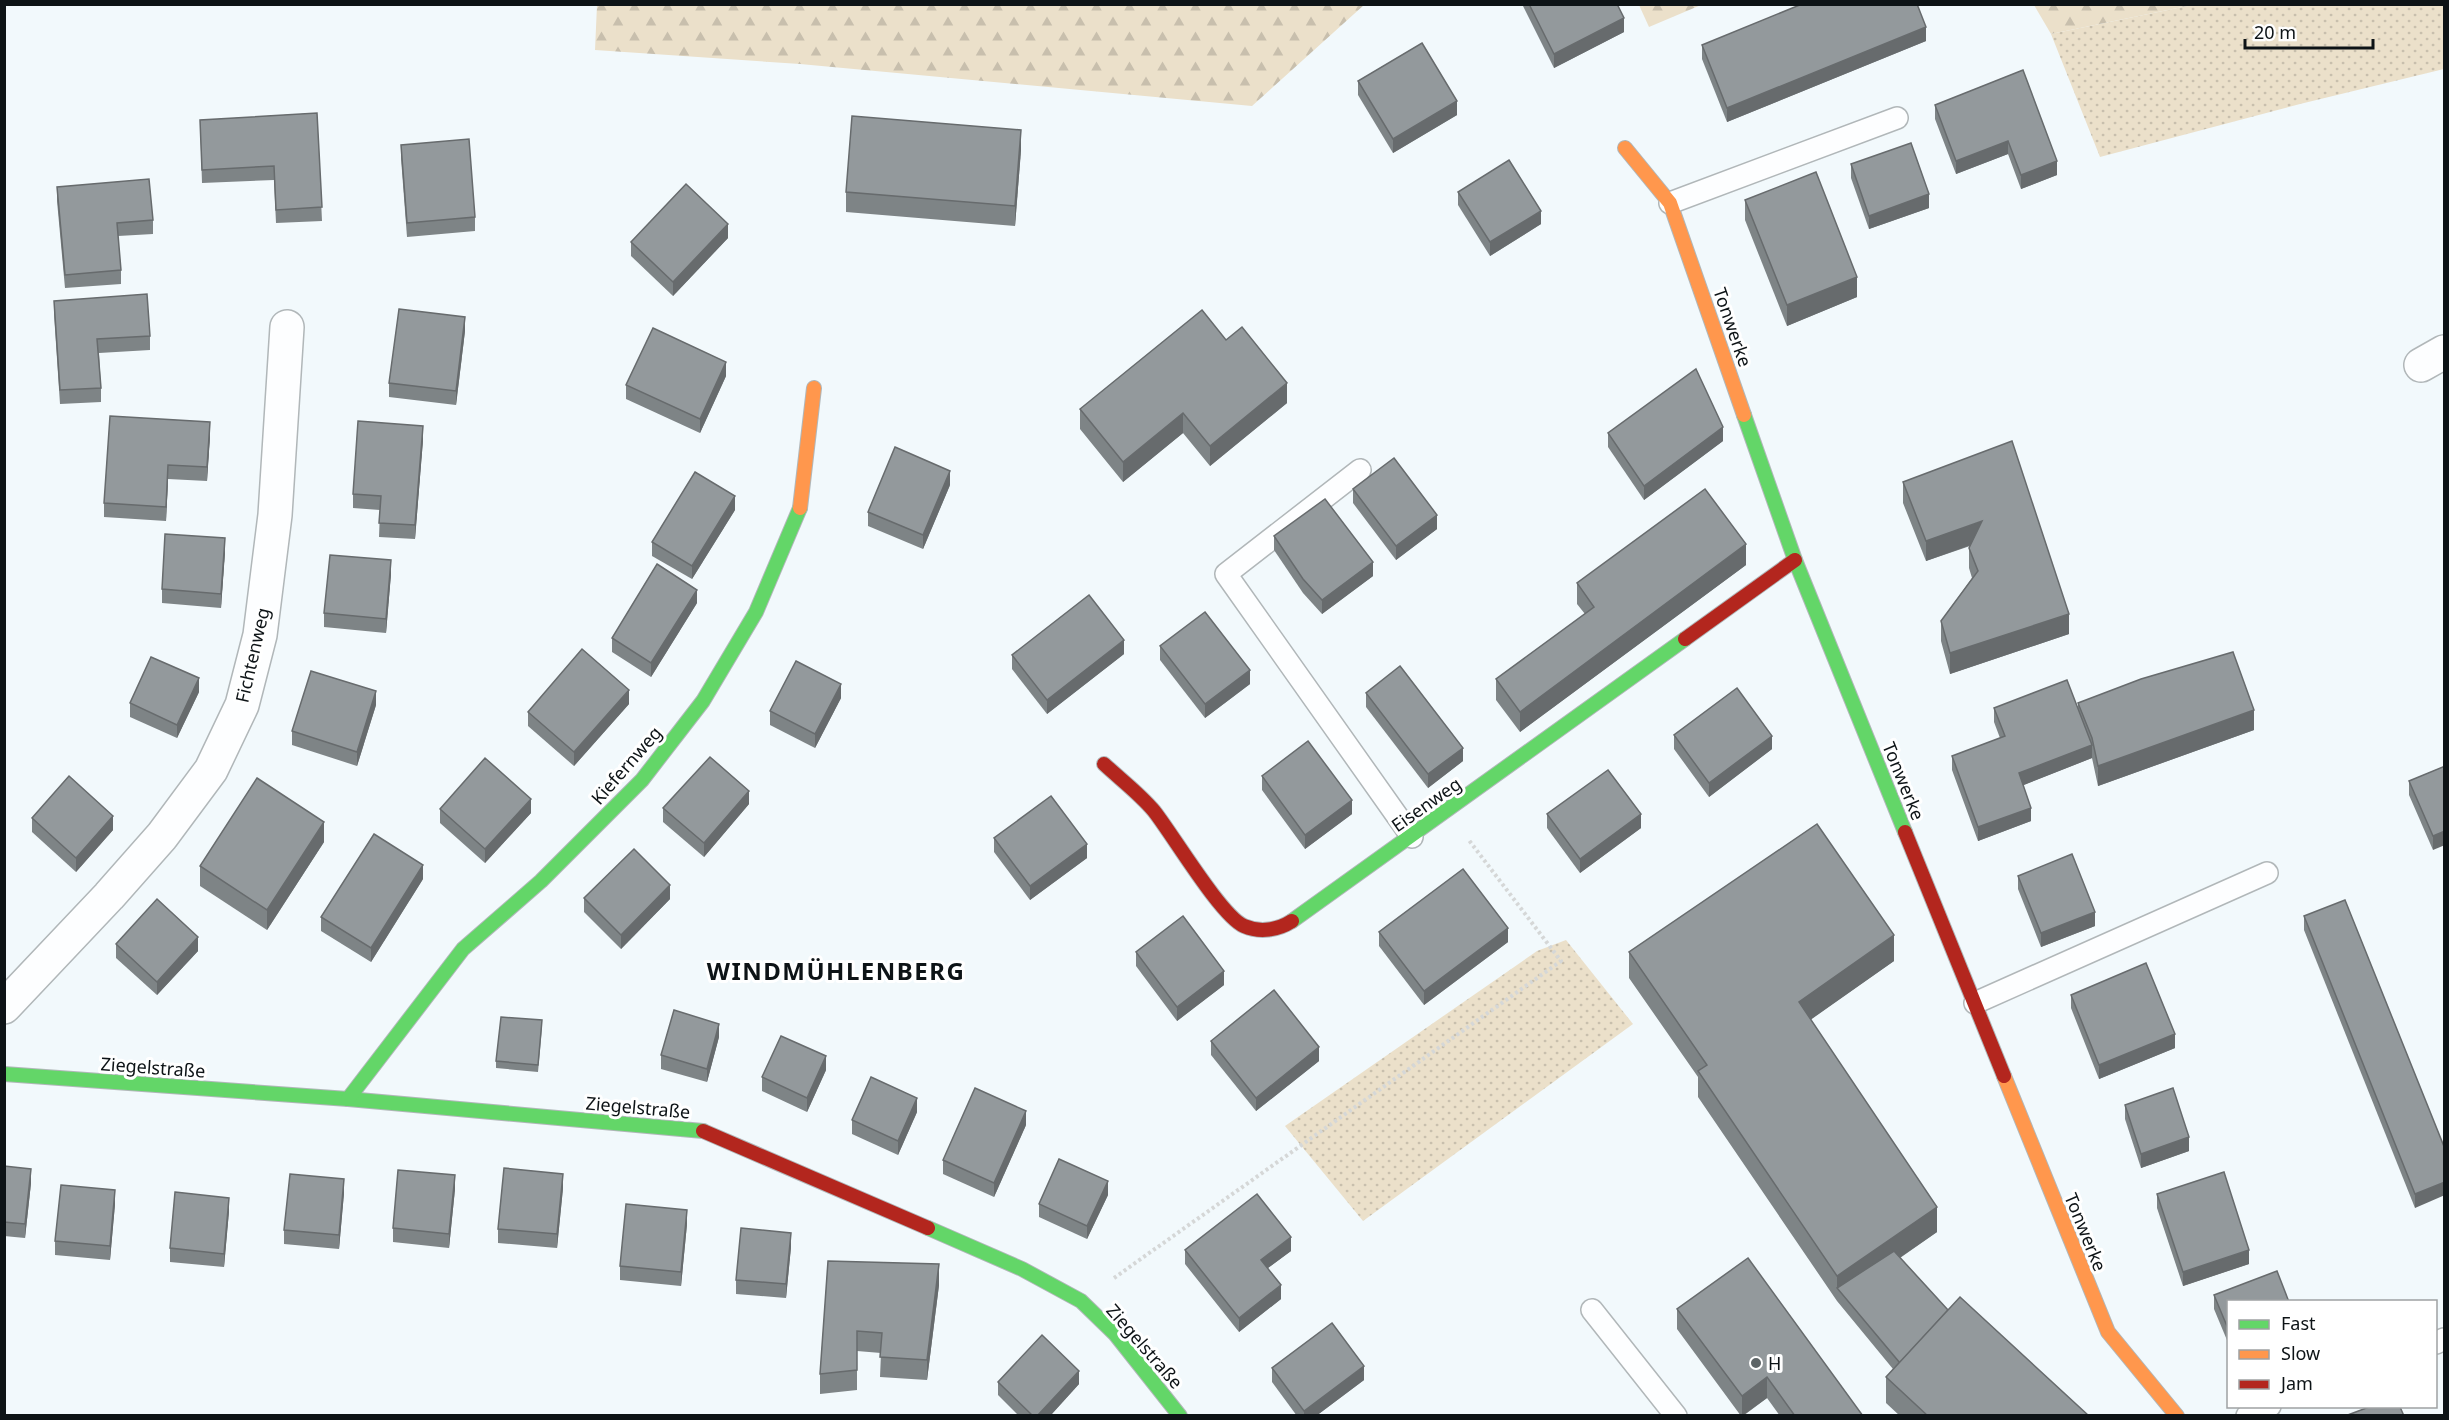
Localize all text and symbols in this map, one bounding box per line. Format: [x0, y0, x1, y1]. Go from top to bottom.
scale bar [2245, 12, 2372, 50]
text: 20 m [2254, 20, 2296, 44]
street label: Tonwerke [1708, 284, 1758, 370]
street label: Fichtenweg [229, 605, 275, 705]
street label: Kiefernweg [585, 721, 667, 809]
street label: Tonwerke [1877, 738, 1931, 824]
street label: Eisenweg [1386, 771, 1466, 837]
district label: WINDMÜHLENBERG [707, 954, 965, 987]
street label: Ziegelstraße [100, 1051, 206, 1083]
street label: Ziegelstraße [585, 1090, 691, 1124]
street label: Tonwerke [2059, 1189, 2113, 1275]
street label: Ziegelstraße [1102, 1299, 1188, 1393]
legend [2227, 1300, 2437, 1408]
text: Fast [2281, 1311, 2316, 1335]
text: Slow [2281, 1341, 2320, 1365]
place label: H [1768, 1351, 1781, 1375]
marker: H [1749, 1356, 1763, 1370]
text: Jam [2279, 1371, 2313, 1395]

